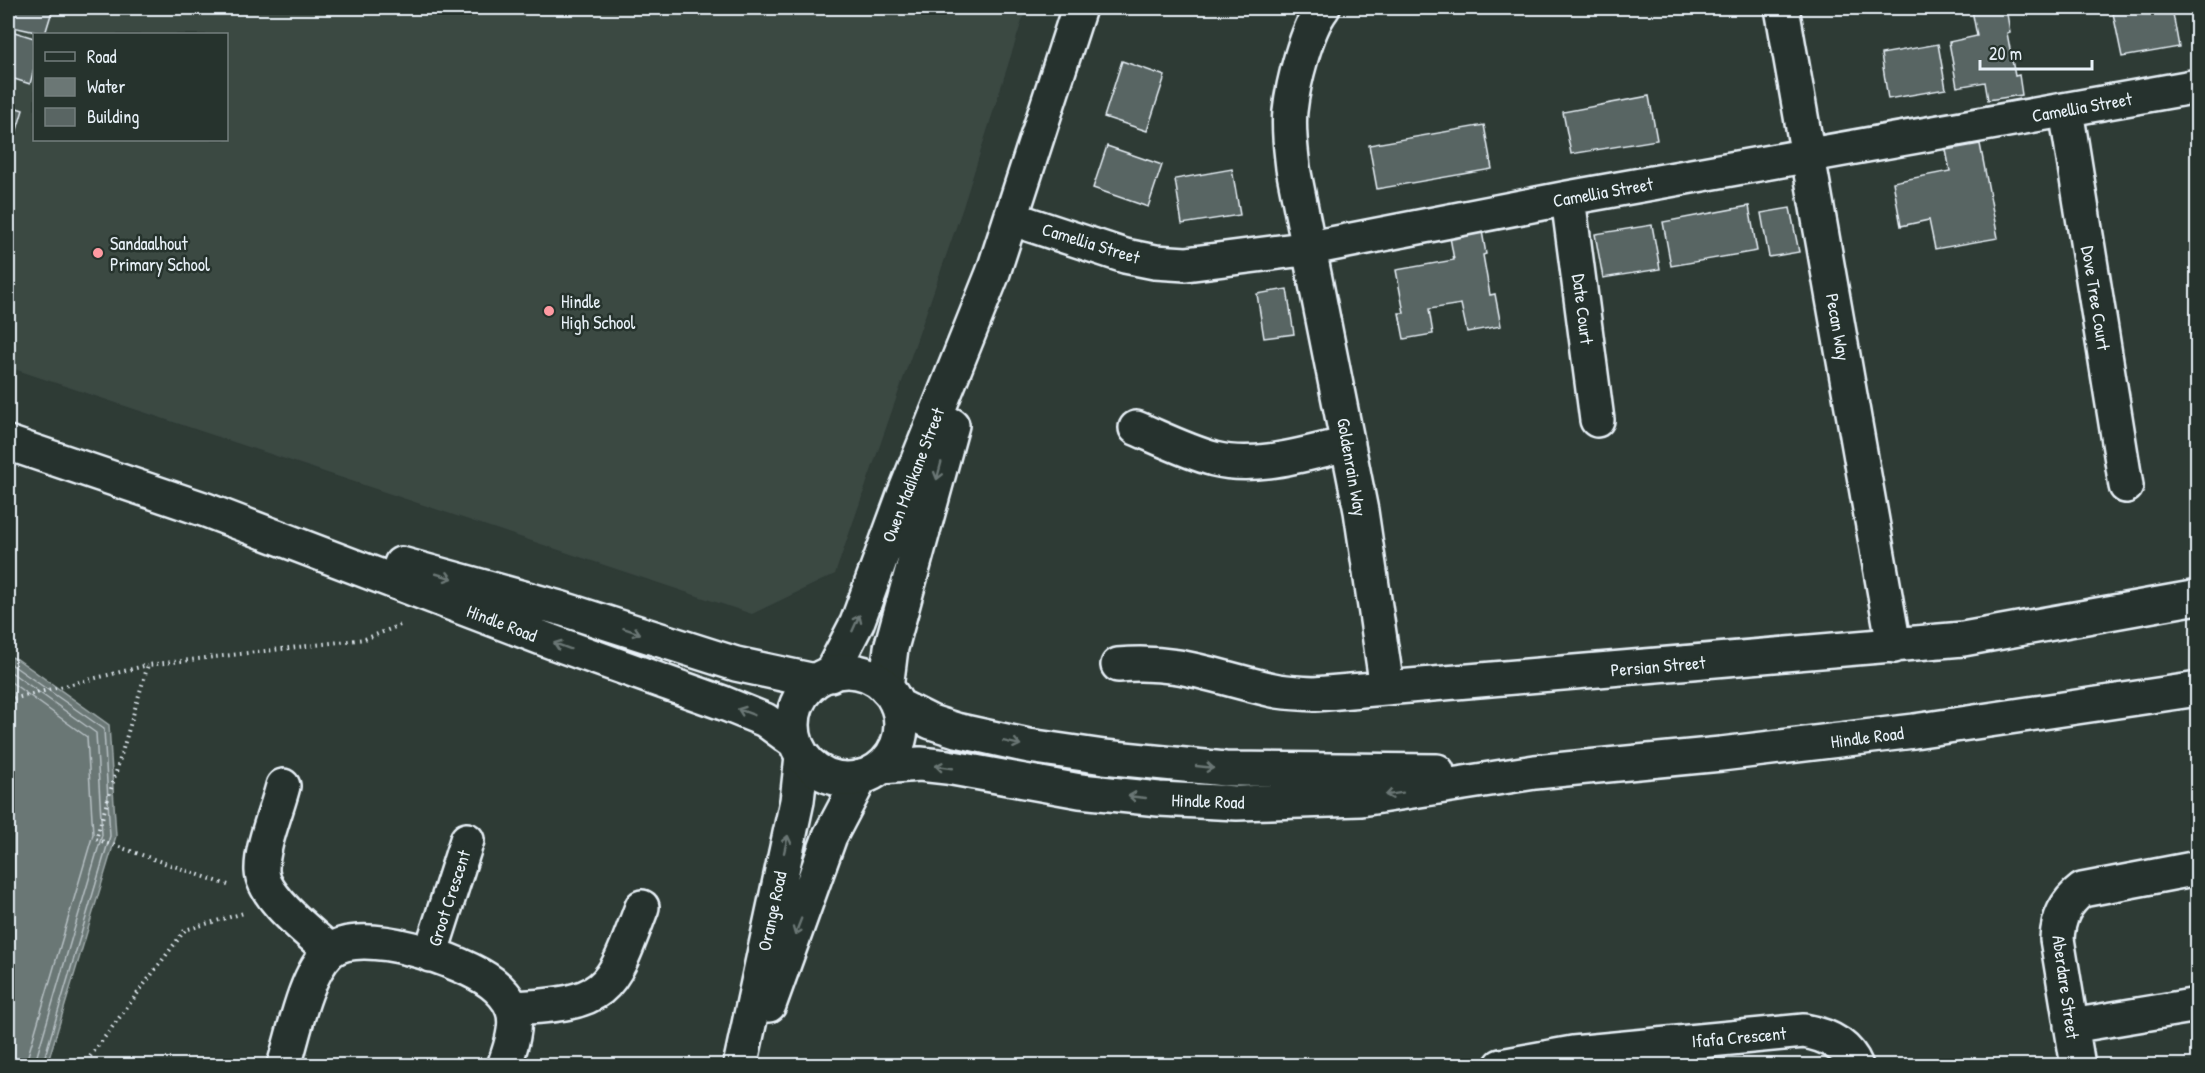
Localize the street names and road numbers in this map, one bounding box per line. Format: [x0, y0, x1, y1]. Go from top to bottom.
street label: Camellia Street [2030, 86, 2135, 128]
street label: Camellia Street [1551, 171, 1656, 213]
street label: Camellia Street [1039, 216, 1144, 270]
street label: Dove Tree Court [2075, 244, 2117, 353]
street label: Date Court [1566, 272, 1600, 346]
street label: Pecan Way [1820, 291, 1856, 363]
street label: Owen Madikane Street [876, 403, 950, 546]
street label: Goldenrain Way [1331, 416, 1373, 518]
street label: Hindle Road [463, 598, 541, 648]
street label: Persian Street [1610, 649, 1707, 683]
street label: Hindle Road [1829, 720, 1905, 754]
street label: Hindle Road [1171, 787, 1245, 815]
street label: Groot Crescent [422, 846, 477, 949]
street label: Orange Road [751, 869, 793, 953]
street label: Aberdare Street [2046, 934, 2086, 1041]
street label: Ifafa Crescent [1691, 1020, 1788, 1054]

